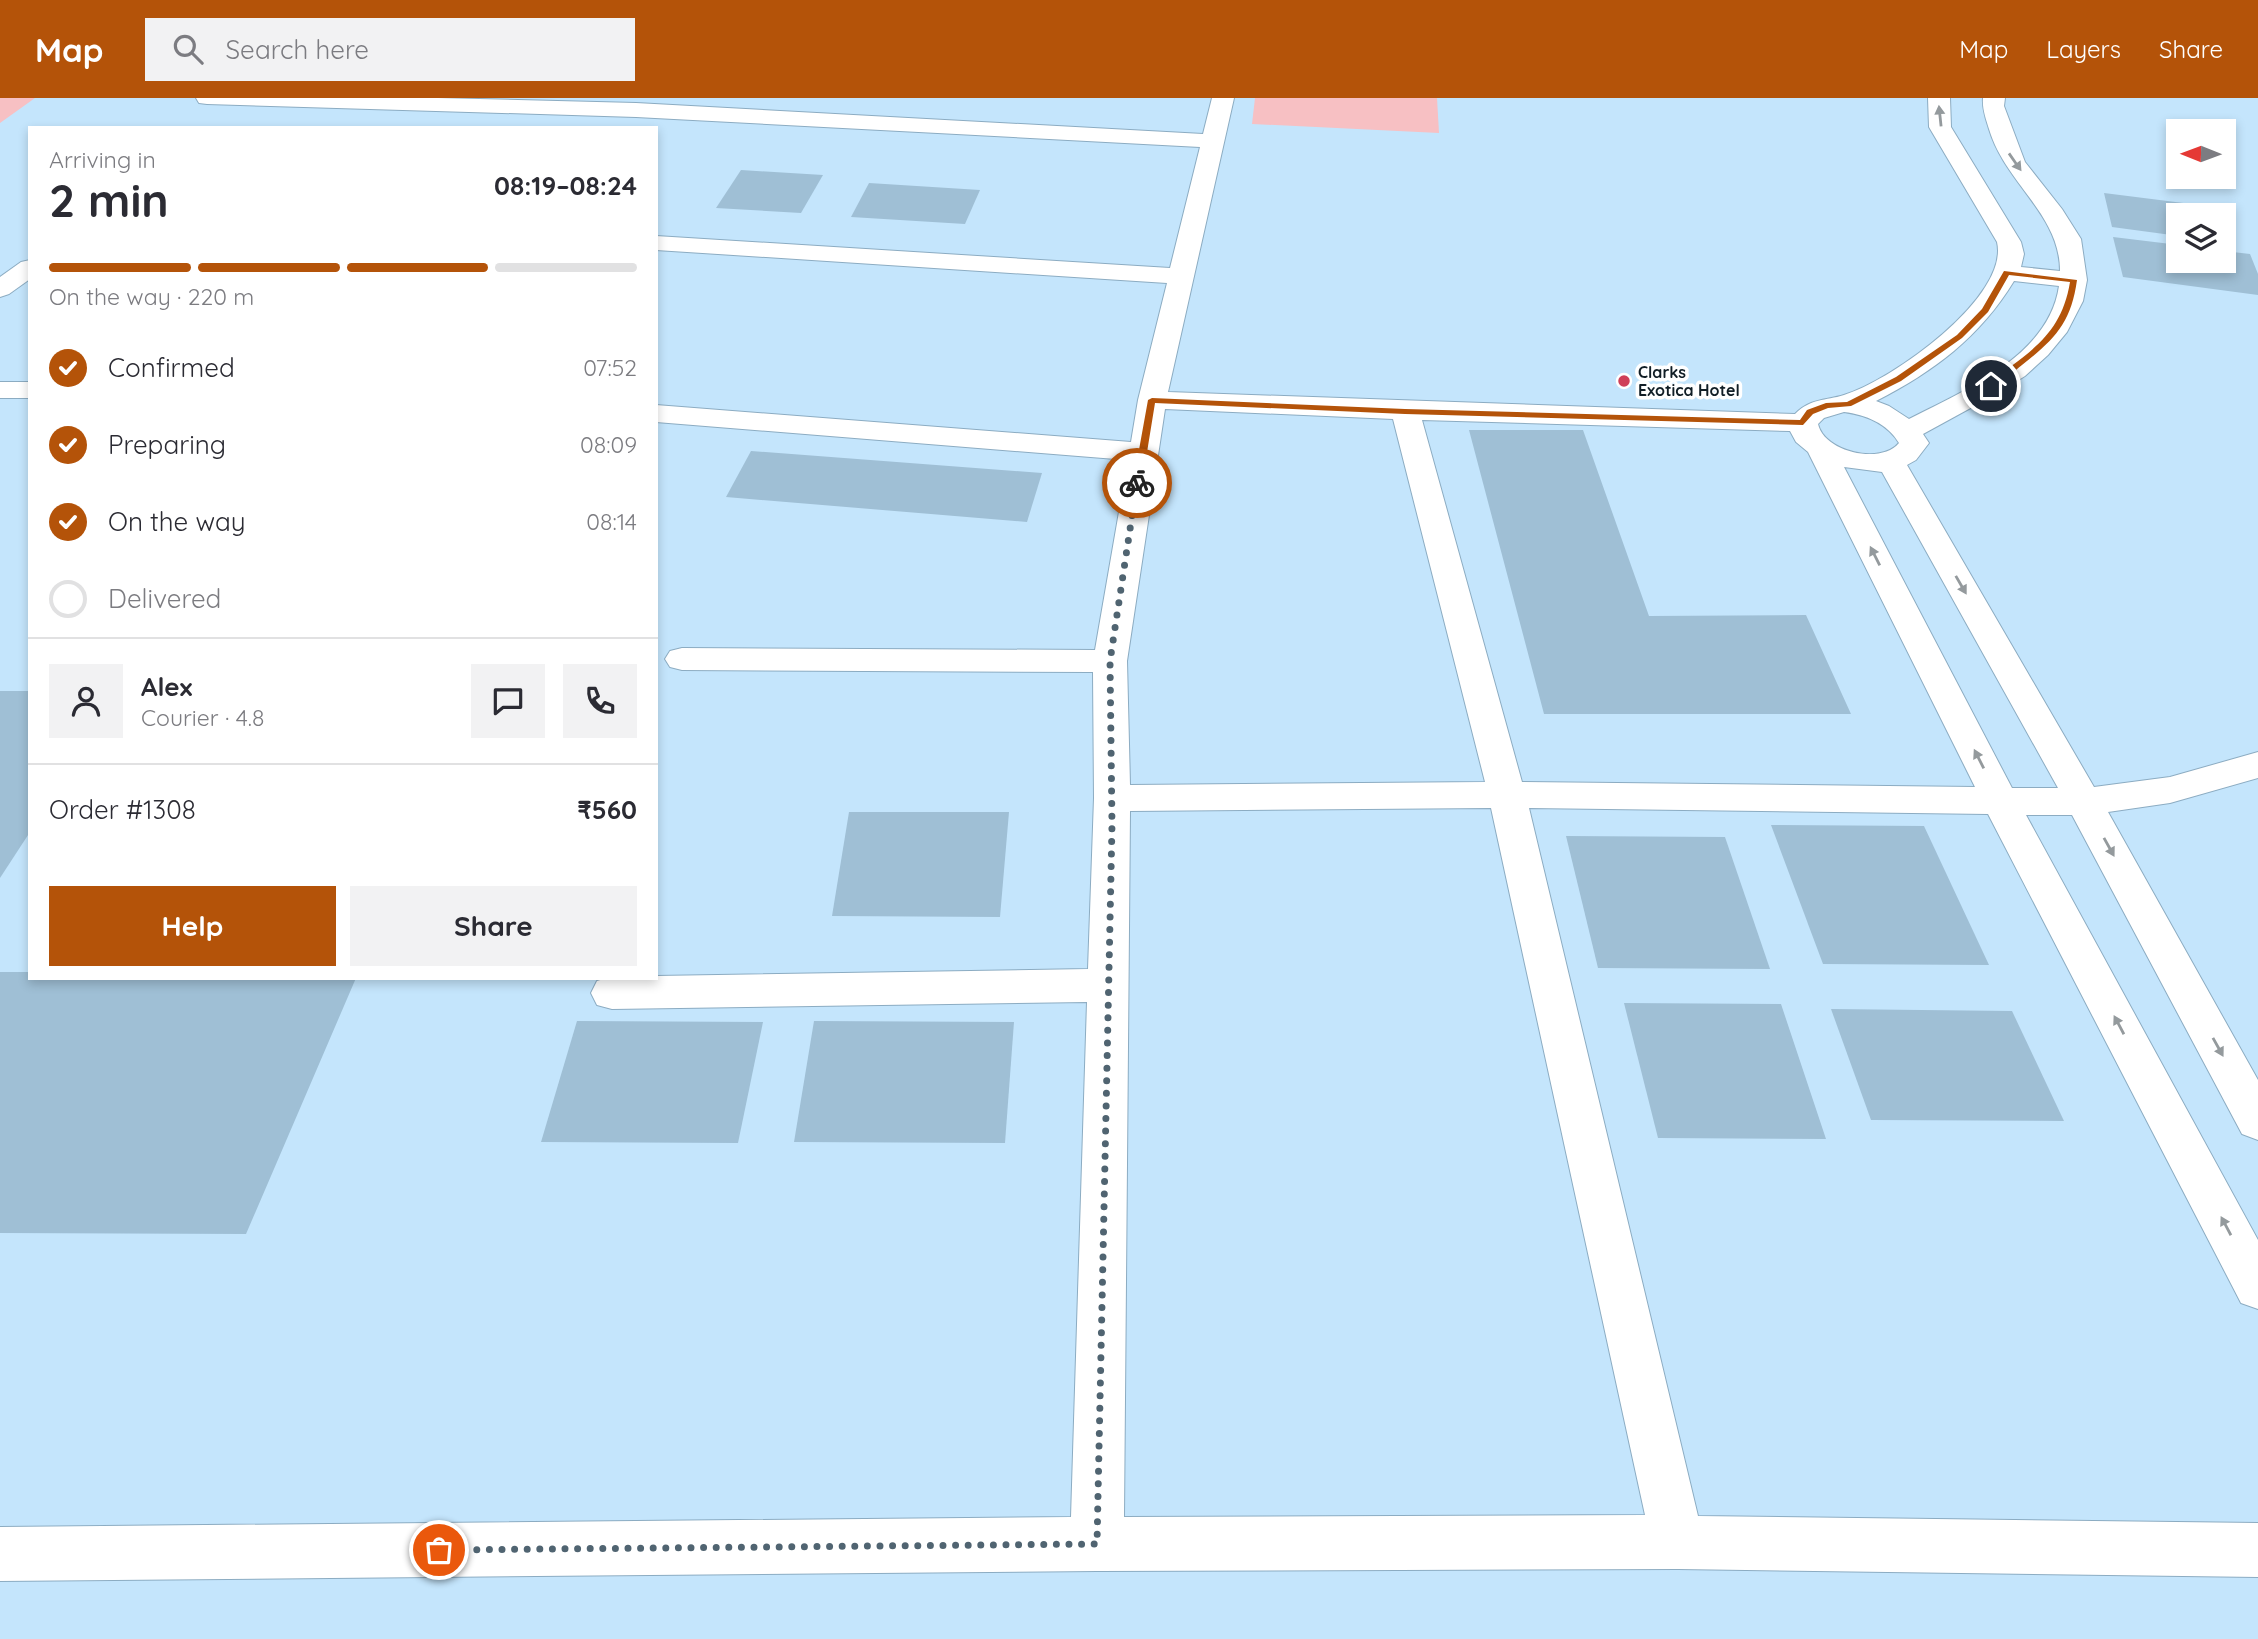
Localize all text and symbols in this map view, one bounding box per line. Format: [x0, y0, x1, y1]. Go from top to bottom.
search box [145, 18, 635, 81]
text: Map [35, 29, 103, 70]
icon: search [169, 30, 207, 68]
text: Search here [225, 33, 369, 66]
text: Map [1959, 34, 2008, 64]
text: Layers [2046, 34, 2121, 64]
text: Share [2159, 34, 2223, 64]
one-way arrow [1934, 105, 1945, 127]
north arrow [2166, 119, 2236, 189]
map controls [2166, 119, 2236, 273]
text: Arriving in [49, 145, 156, 174]
one-way arrow [2008, 153, 2022, 171]
text: 08:19–08:24 [494, 169, 637, 202]
text: 2 min [49, 171, 169, 229]
button: layers [2166, 203, 2236, 273]
text: On the way · 220 m [49, 282, 254, 311]
icon: check [49, 349, 87, 387]
text: Confirmed [108, 351, 235, 384]
text: 07:52 [583, 353, 637, 382]
pin [1961, 356, 2021, 416]
place label: Clarks Exotica Hotel [1638, 362, 1740, 400]
icon: home [1972, 367, 2010, 405]
marker: Clarks Exotica Hotel [1616, 373, 1632, 389]
icon: check [49, 426, 87, 464]
text: Preparing [108, 428, 226, 461]
text: 08:09 [580, 430, 637, 459]
courier [1102, 448, 1172, 518]
icon: bike [1118, 464, 1156, 502]
icon: check [49, 503, 87, 541]
text: On the way [108, 505, 246, 538]
text: 08:14 [586, 507, 637, 536]
one-way arrow [1870, 546, 1882, 566]
one-way arrow [1955, 575, 1967, 595]
text: Delivered [108, 582, 221, 615]
button: person [49, 664, 123, 738]
button: chat [471, 664, 545, 738]
button: phone [563, 664, 637, 738]
text: Alex [141, 670, 192, 703]
text: Courier · 4.8 [141, 703, 264, 732]
one-way arrow [1973, 749, 1984, 769]
text: Order #1308 [49, 793, 196, 826]
text: ₹560 [577, 793, 637, 826]
one-way arrow [2103, 837, 2115, 857]
button: Help [49, 886, 336, 966]
button: Share [350, 886, 637, 966]
one-way arrow [2113, 1016, 2125, 1035]
one-way arrow [2212, 1037, 2223, 1057]
one-way arrow [2220, 1216, 2232, 1236]
pin [409, 1520, 469, 1580]
icon: bag [420, 1531, 458, 1569]

